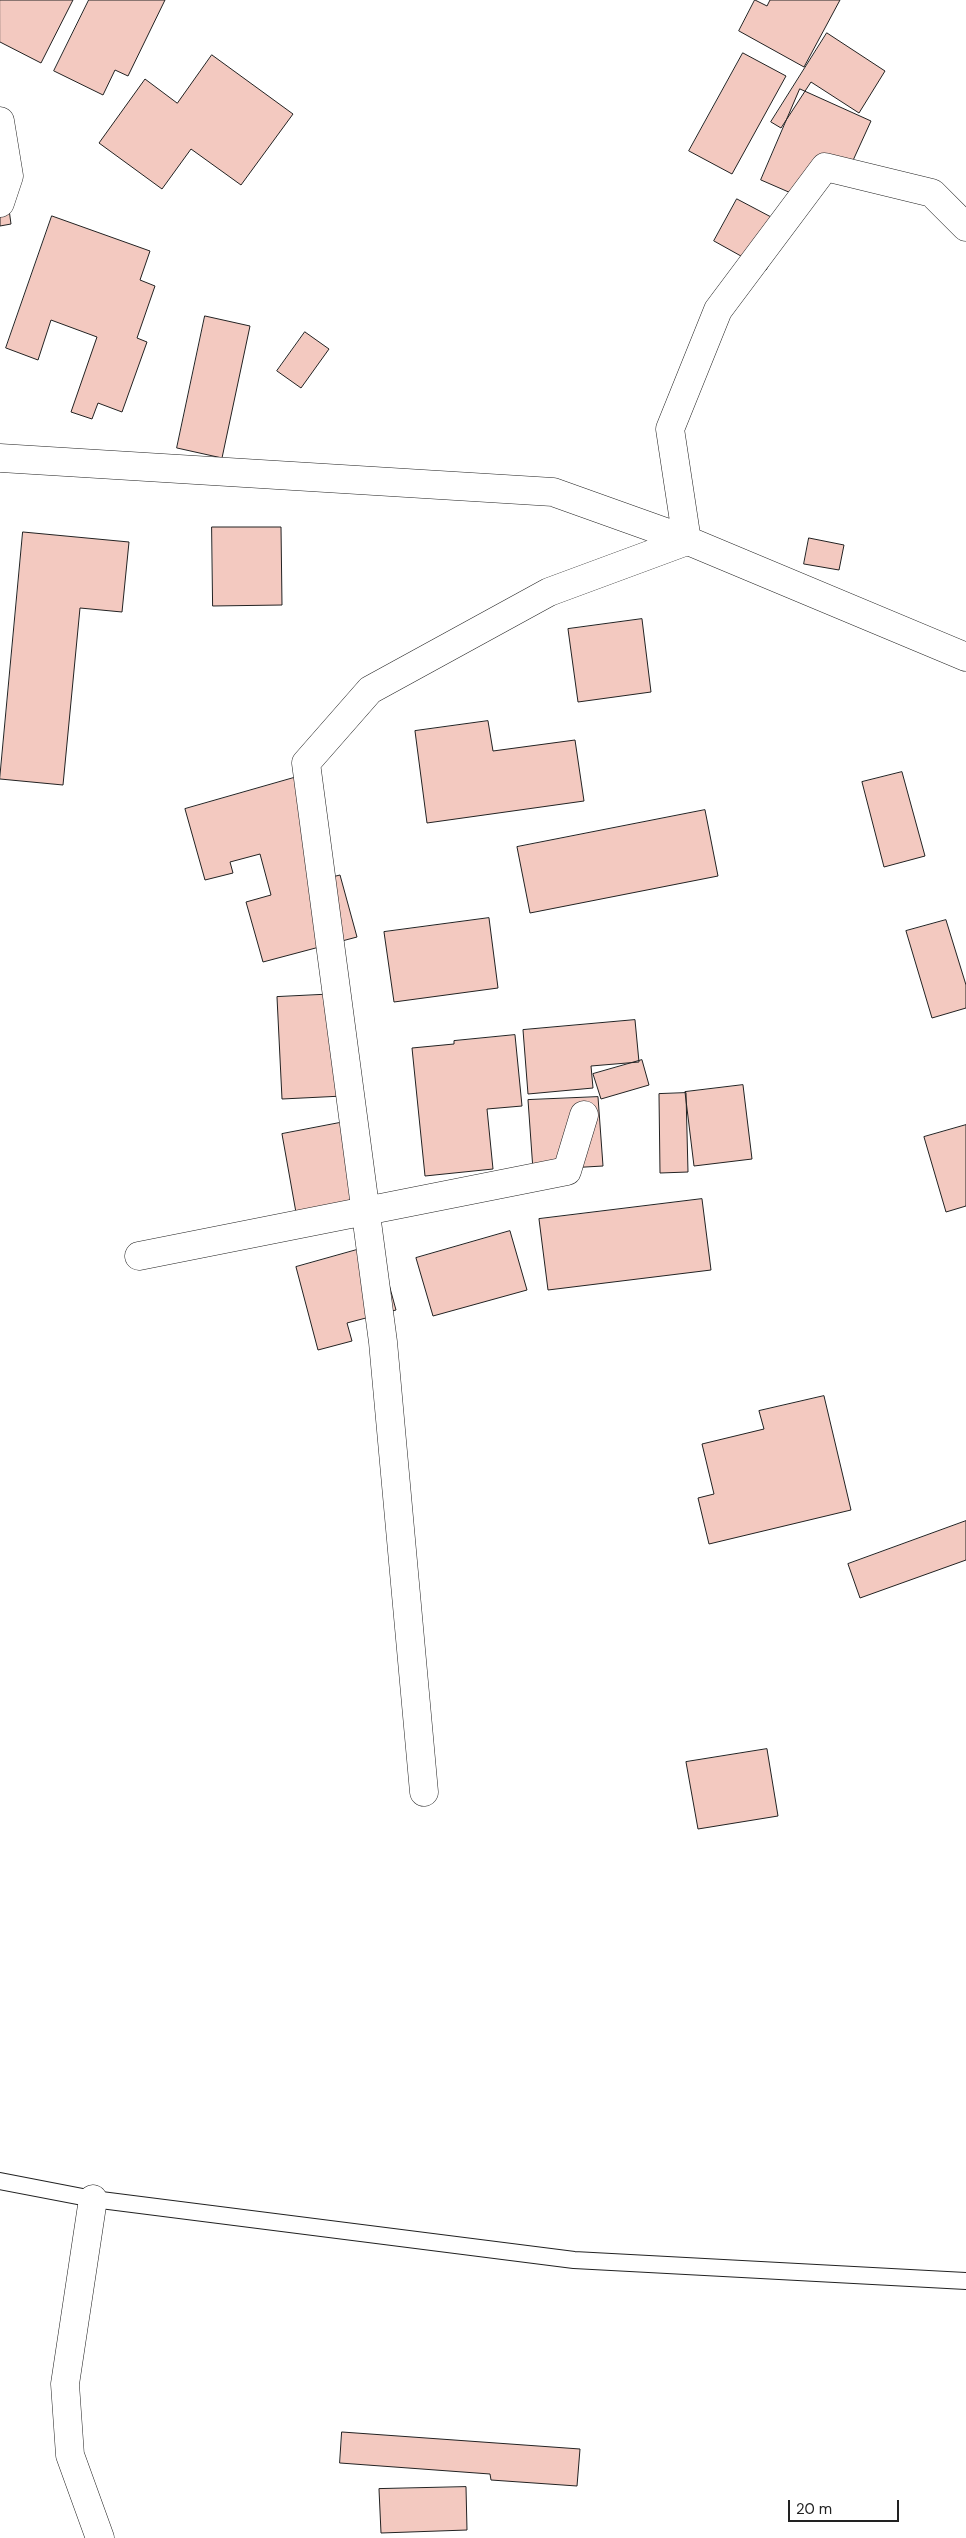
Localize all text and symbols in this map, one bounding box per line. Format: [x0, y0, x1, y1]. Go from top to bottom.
scale bar [791, 2490, 902, 2522]
text: 20 m [796, 2499, 832, 2519]

